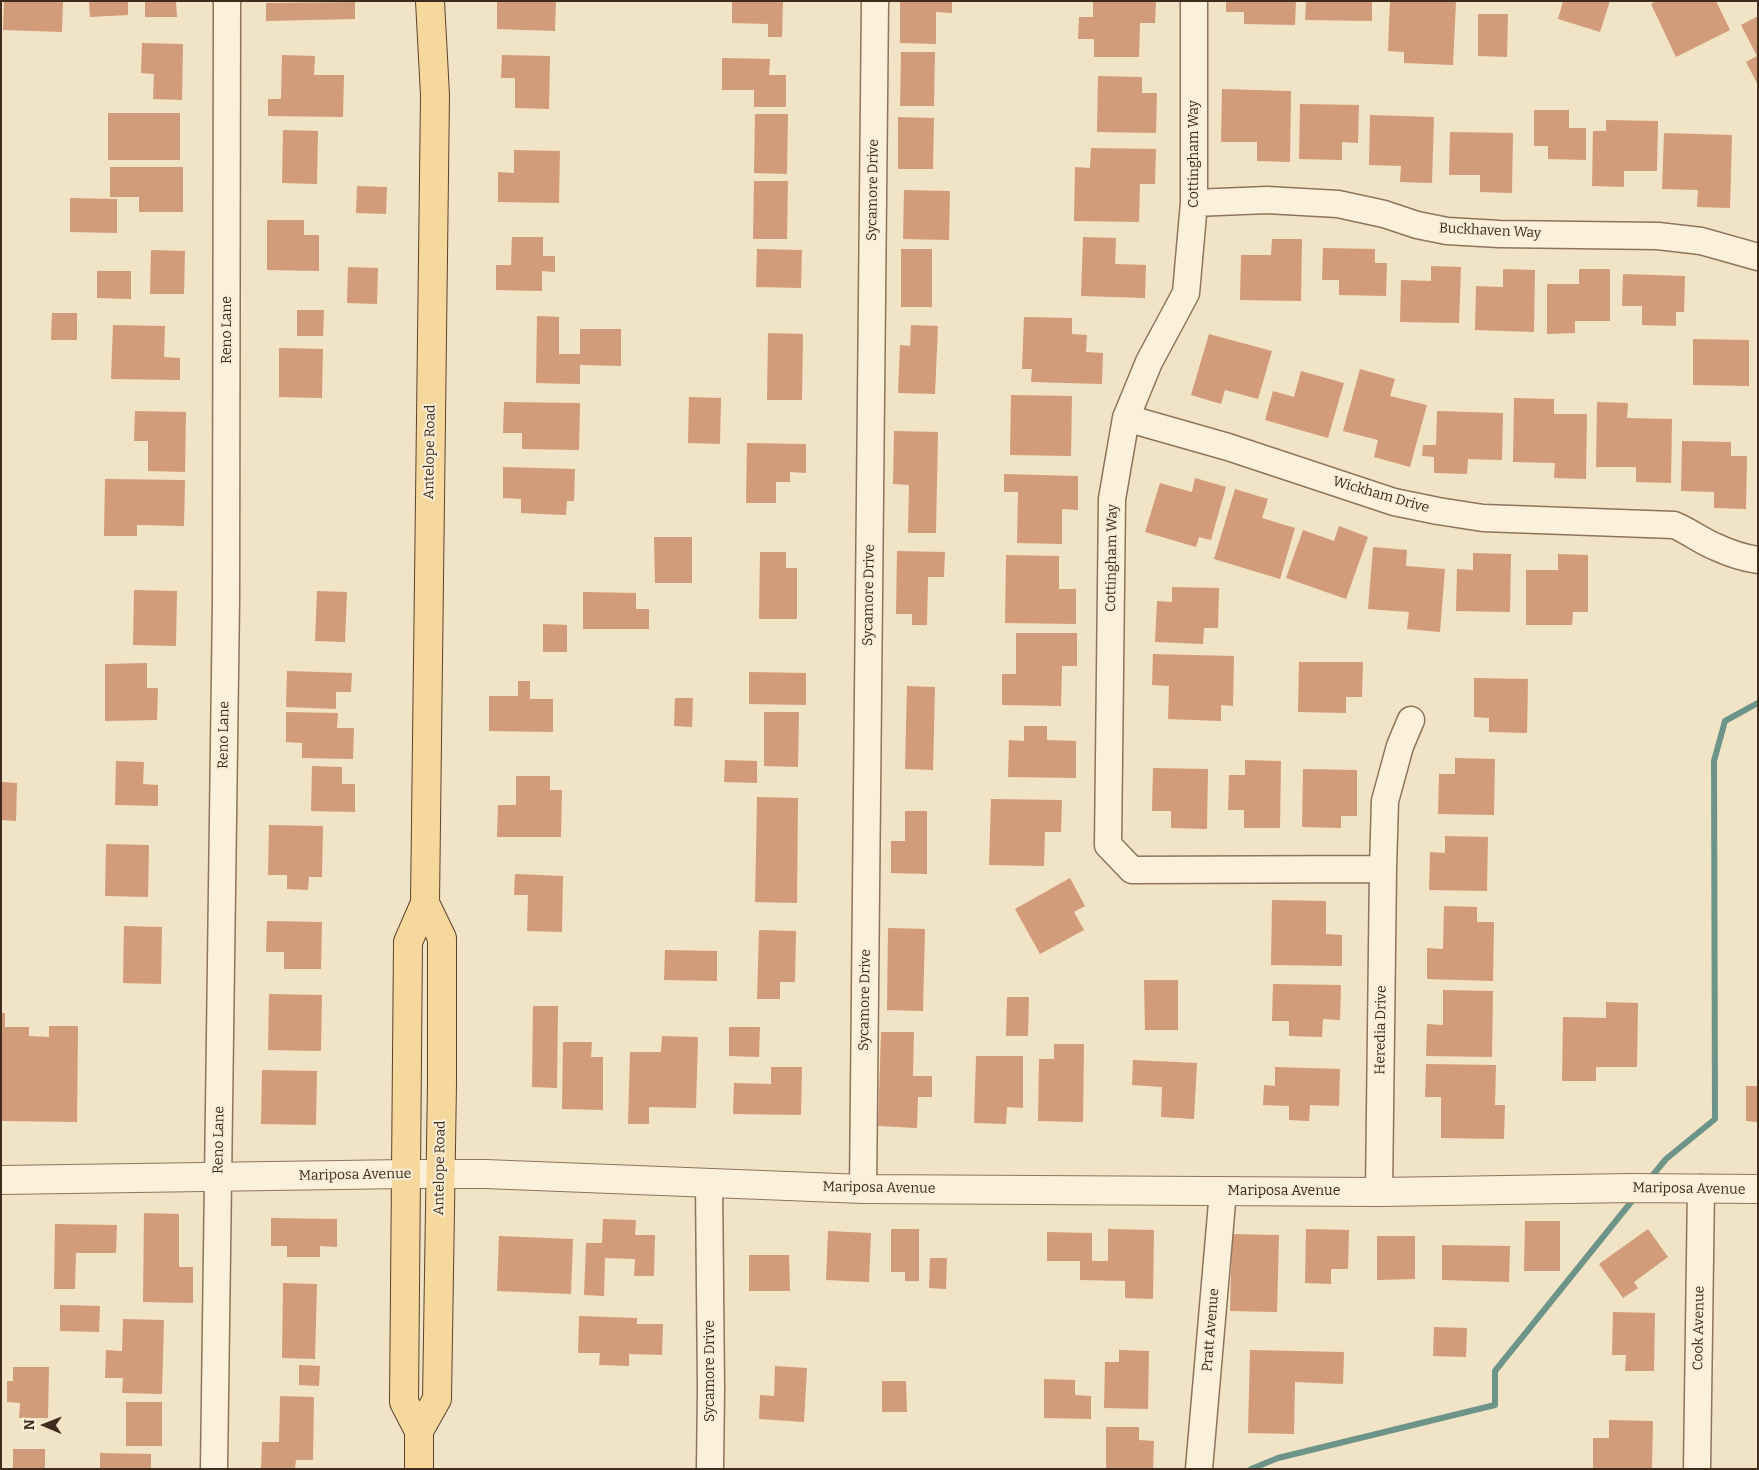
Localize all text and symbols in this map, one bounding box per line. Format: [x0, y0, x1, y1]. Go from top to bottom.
street label: Cottingham Way [1186, 100, 1202, 208]
street label: Sycamore Drive [864, 139, 882, 241]
street label: Buckhaven Way [1438, 220, 1542, 242]
street label: Reno Lane [219, 296, 235, 364]
street label: Antelope Road [421, 404, 439, 500]
street label: Wickham Drive [1331, 473, 1431, 517]
street label: Cottingham Way [1103, 504, 1121, 612]
street label: Sycamore Drive [860, 544, 878, 646]
street label: Reno Lane [215, 701, 233, 769]
street label: Sycamore Drive [856, 949, 874, 1051]
street label: Heredia Drive [1372, 985, 1390, 1075]
street label: Reno Lane [210, 1106, 228, 1174]
street label: Antelope Road [431, 1120, 449, 1216]
street label: Mariposa Avenue [298, 1166, 412, 1184]
street label: Mariposa Avenue [822, 1179, 936, 1197]
street label: Mariposa Avenue [1632, 1180, 1746, 1198]
street label: Mariposa Avenue [1228, 1183, 1340, 1199]
street label: Cook Avenue [1690, 1286, 1708, 1370]
street label: Pratt Avenue [1199, 1288, 1223, 1372]
street label: Sycamore Drive [702, 1320, 718, 1422]
north arrow [20, 1400, 70, 1450]
text: N [21, 1419, 38, 1430]

